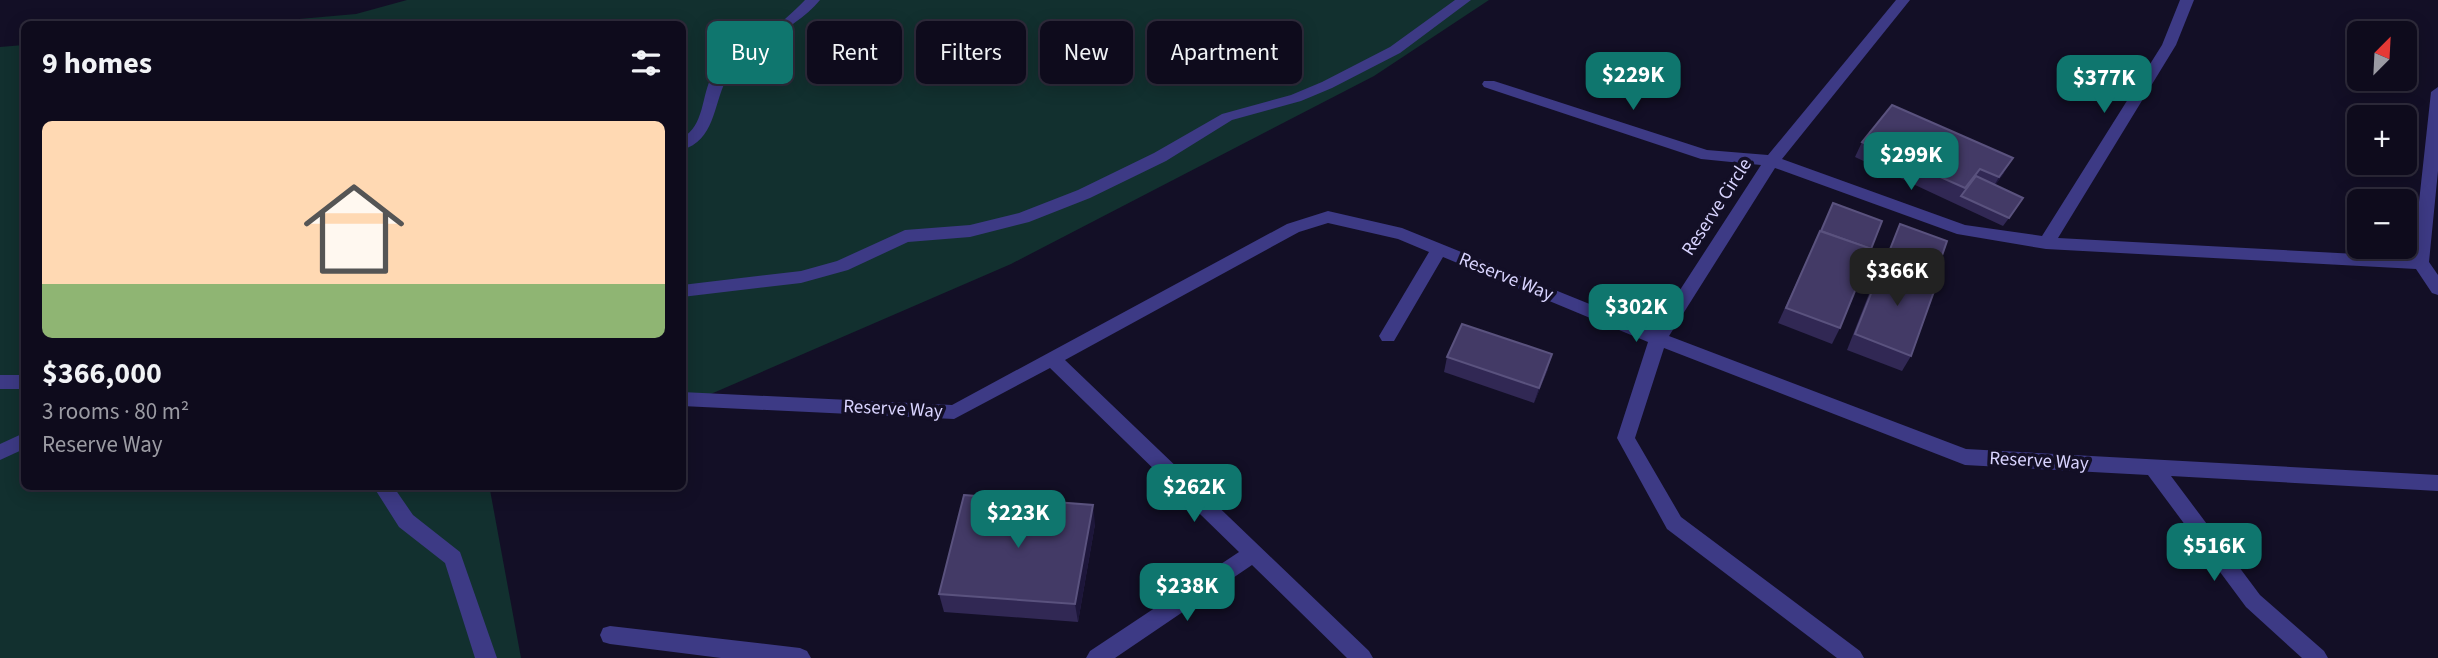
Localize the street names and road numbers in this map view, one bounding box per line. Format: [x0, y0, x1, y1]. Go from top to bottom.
street label: Reserve Circle [1675, 153, 1759, 261]
street label: Reserve Way [1455, 246, 1557, 308]
street label: Reserve Way [843, 393, 944, 425]
street label: Reserve Way [1989, 445, 2090, 477]

